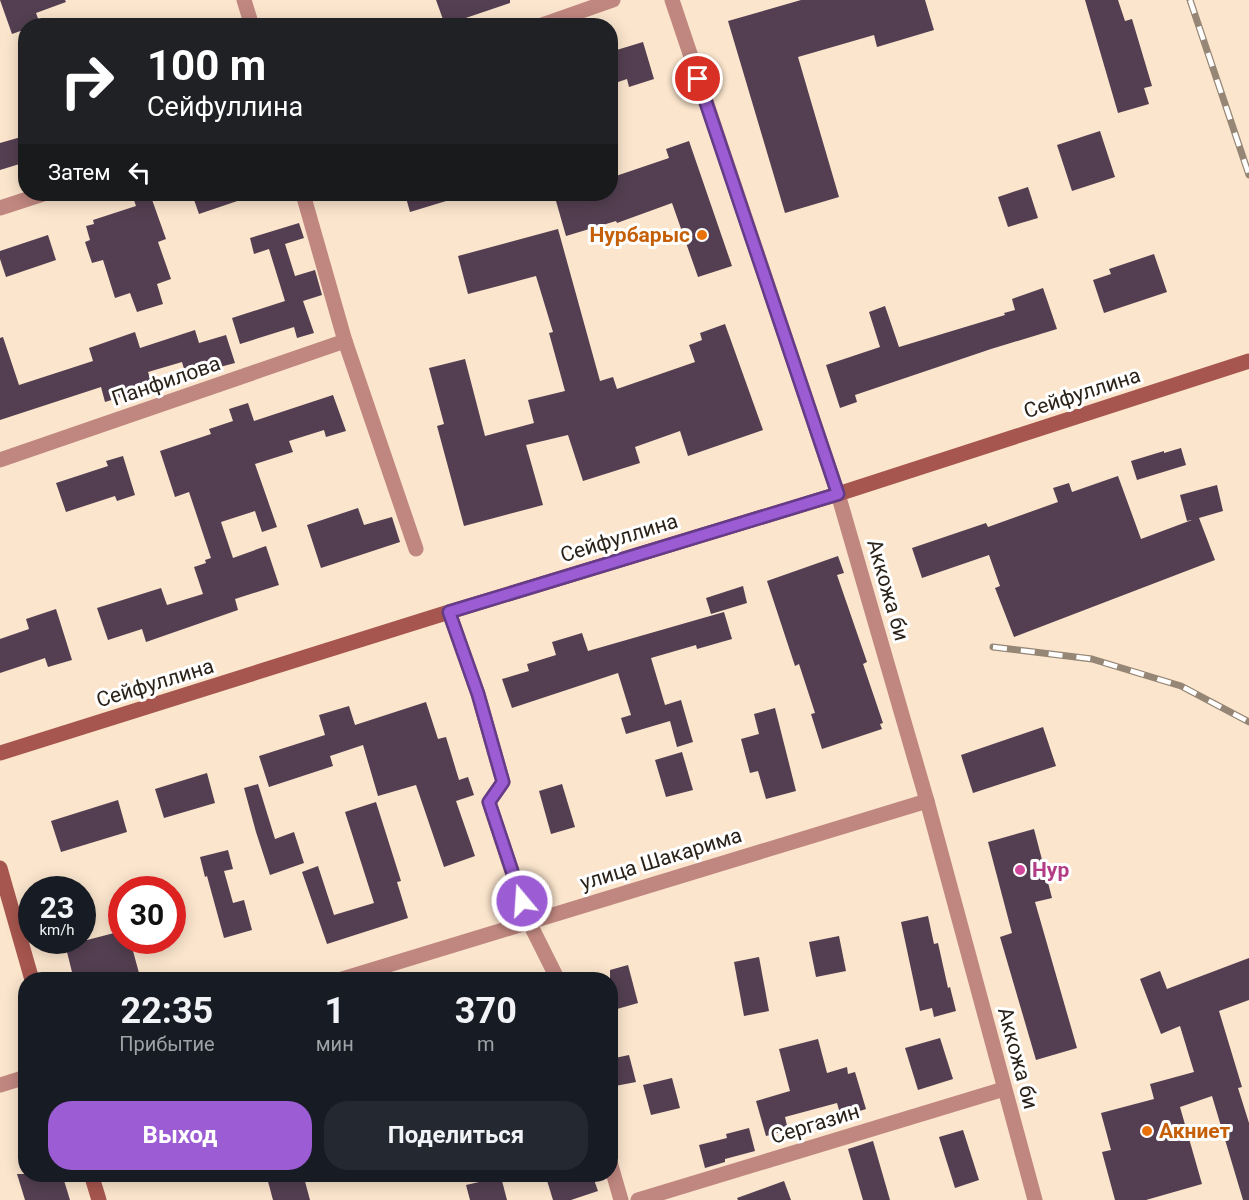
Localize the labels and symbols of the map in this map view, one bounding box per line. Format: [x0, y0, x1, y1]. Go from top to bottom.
pin [672, 53, 723, 104]
place label: Нурбарыс [589, 223, 690, 247]
marker: Нурбарыс [695, 228, 709, 242]
street label: Панфилова [108, 351, 224, 411]
street label: Сейфуллина [1021, 363, 1143, 423]
street label: Сейфуллина [557, 509, 681, 567]
street label: Аккожа би [862, 537, 914, 643]
street label: Сейфуллина [93, 654, 217, 712]
street label: улица Шакарима [577, 823, 745, 895]
place label: Нур [1032, 858, 1069, 882]
marker: Нур [1013, 863, 1027, 877]
position arrow [490, 869, 554, 933]
speed limit sign: 30 [108, 876, 186, 954]
street label: Аккожа би [993, 1005, 1043, 1111]
street label: Сергазин [768, 1099, 862, 1149]
place label: Акниет [1159, 1119, 1231, 1143]
marker: Акниет [1140, 1124, 1154, 1138]

